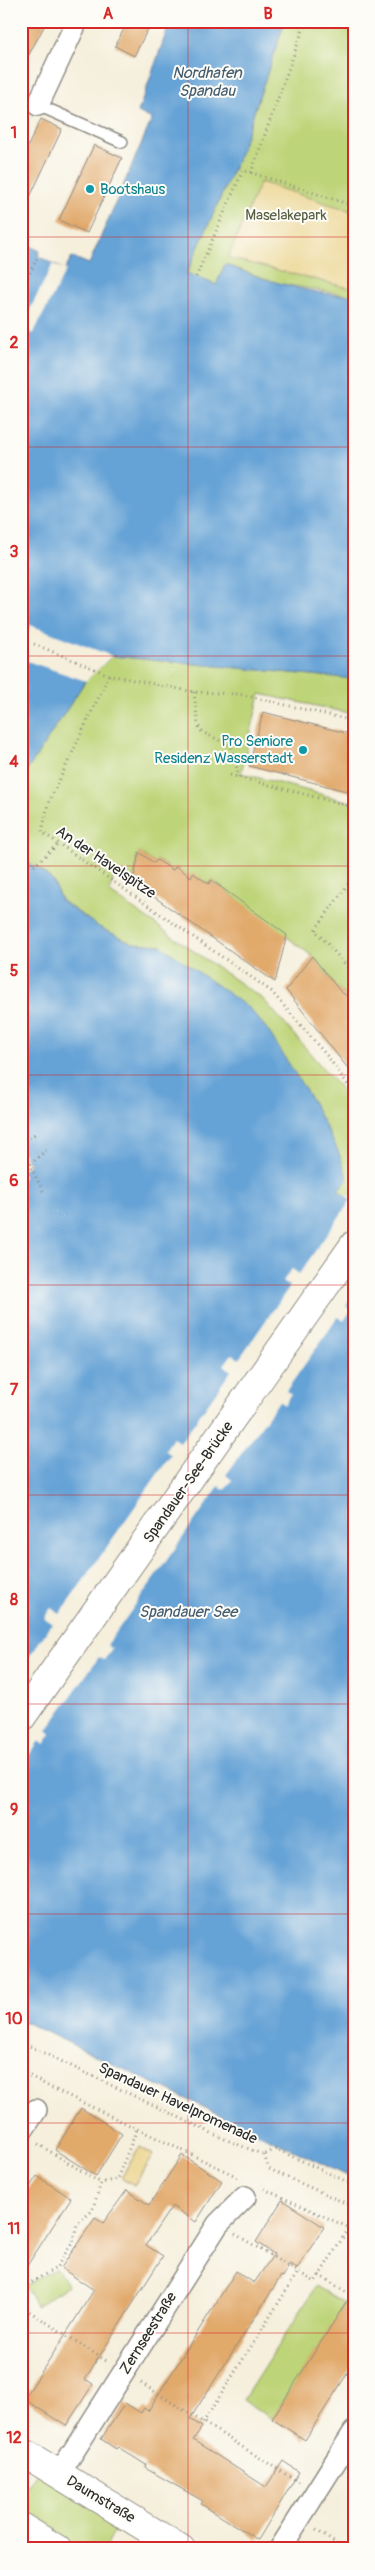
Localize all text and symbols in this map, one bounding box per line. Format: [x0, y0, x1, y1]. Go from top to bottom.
text: A [103, 4, 114, 24]
text: B [263, 4, 273, 24]
water label: Nordhafen Spandau [172, 63, 243, 101]
text: 1 [11, 123, 17, 143]
place label: Bootshaus [100, 180, 166, 199]
marker: Bootshaus [84, 183, 96, 195]
park label: Maselakepark [245, 206, 328, 225]
text: 2 [10, 333, 19, 353]
text: 3 [10, 542, 19, 562]
place label: Pro Seniore Residenz Wasserstadt [154, 732, 294, 768]
marker: Pro Seniore Residenz Wasserstadt [297, 744, 309, 756]
text: 4 [9, 752, 19, 772]
street label: An der Havelspitze [52, 822, 160, 903]
text: 5 [10, 961, 19, 981]
text: 6 [9, 1171, 19, 1191]
text: 7 [10, 1380, 19, 1400]
street label: Spandauer-See-Brücke [139, 1417, 238, 1547]
text: 8 [10, 1590, 18, 1610]
water label: Spandauer See [139, 1602, 239, 1622]
text: 9 [10, 1800, 18, 1820]
text: 10 [5, 2009, 23, 2029]
street label: Spandauer Havelpromenade [95, 2058, 261, 2149]
text: 11 [8, 2219, 20, 2239]
street label: Zernseestraße [116, 2288, 182, 2378]
text: 12 [6, 2428, 22, 2448]
street label: Daumstraße [63, 2471, 139, 2528]

